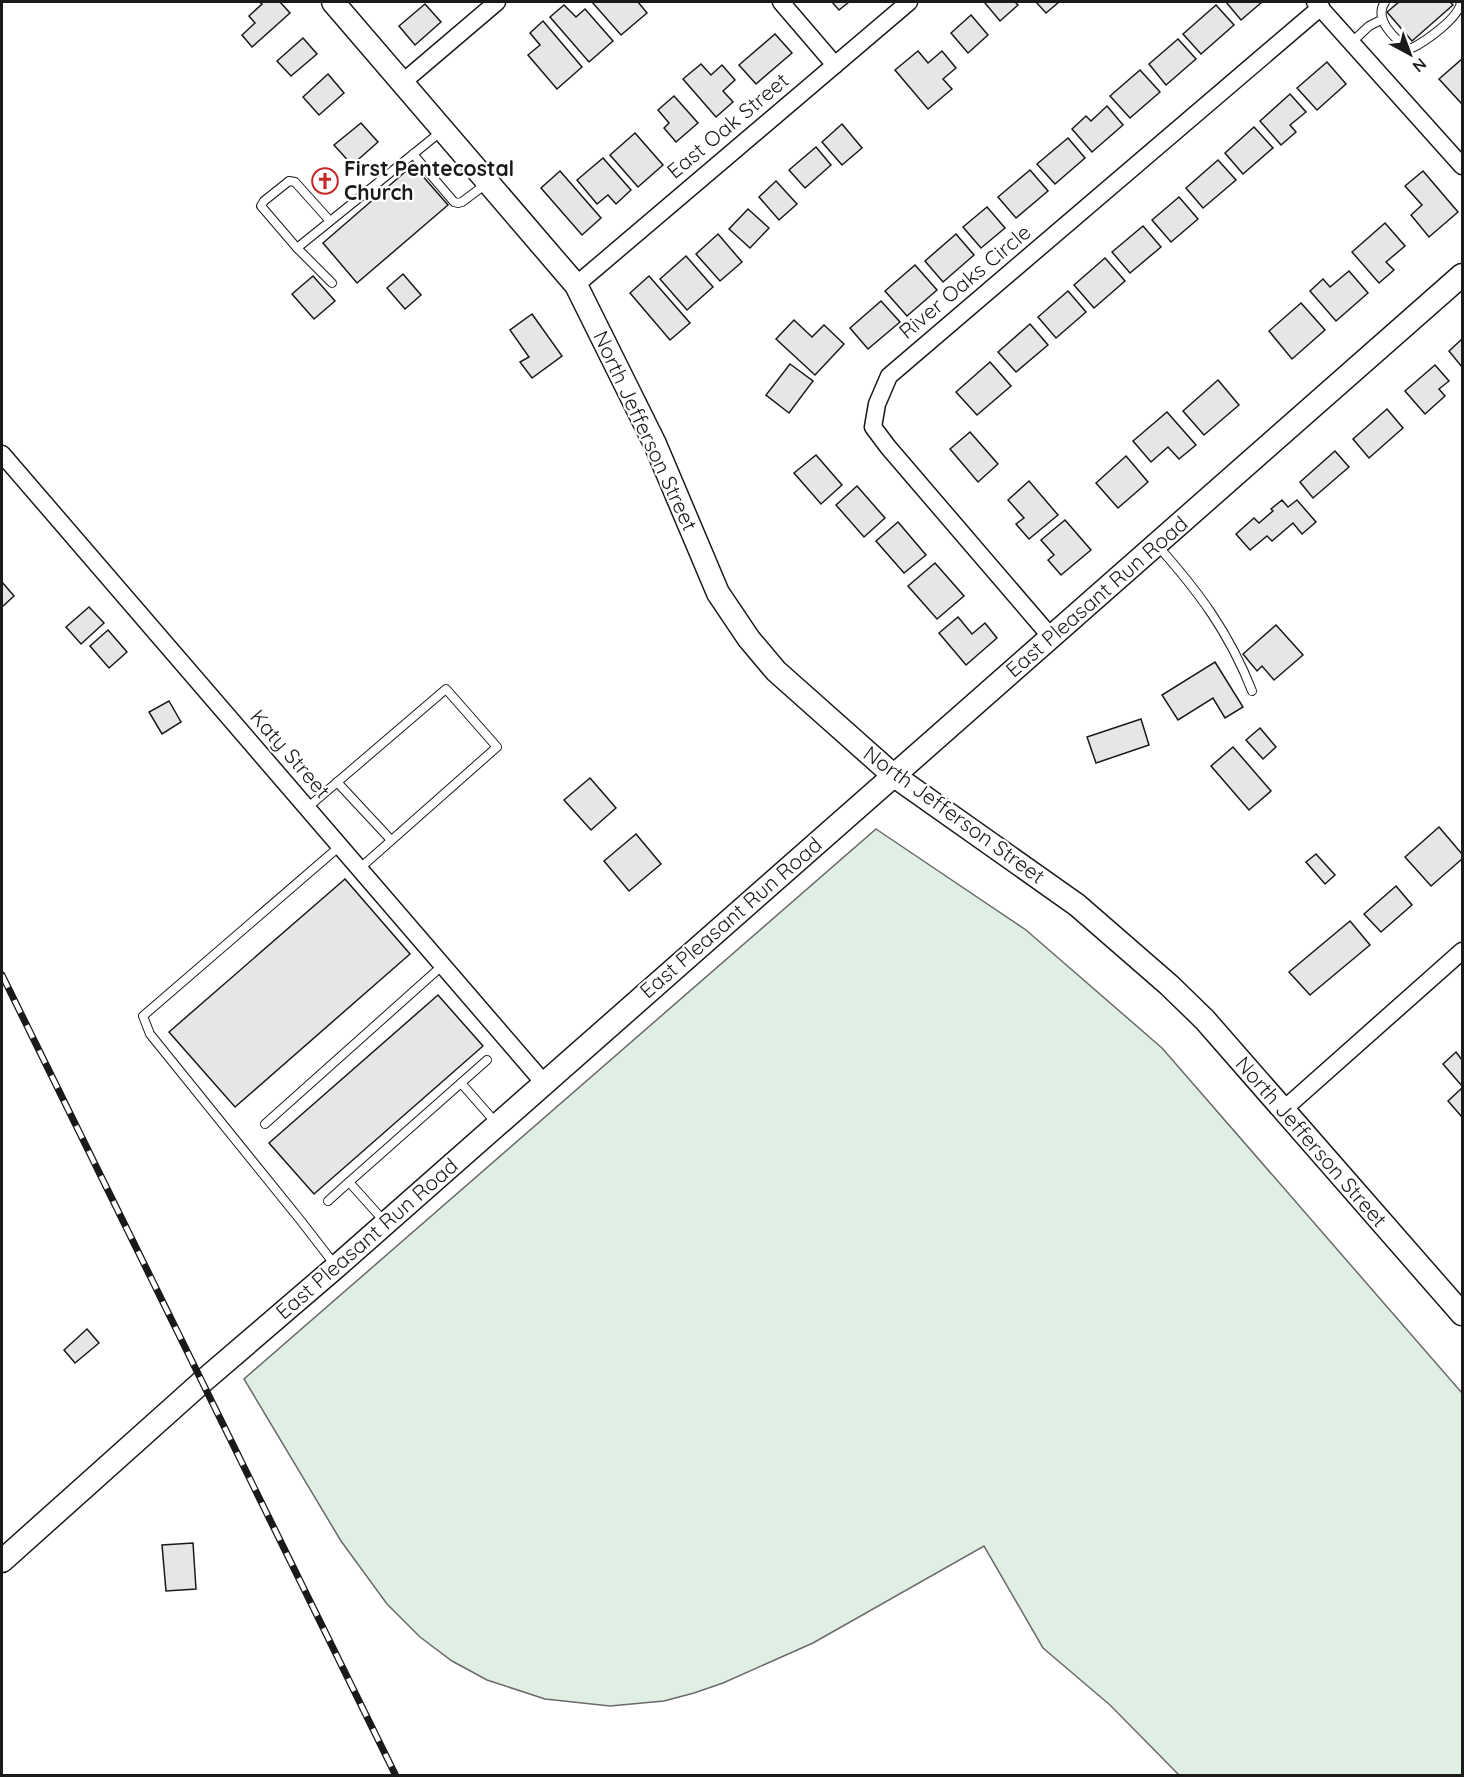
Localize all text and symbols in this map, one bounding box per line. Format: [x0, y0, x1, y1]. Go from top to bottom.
north arrow [1380, 24, 1440, 84]
text: N [1409, 54, 1431, 77]
street label: East Oak Street [661, 67, 793, 184]
place label: First Pentecostal Church [344, 155, 514, 205]
church icon: First Pentecostal Church [310, 166, 340, 196]
street label: River Oaks Circle [893, 219, 1036, 344]
street label: North Jefferson Street [588, 326, 704, 535]
street label: East Pleasant Run Road [1000, 510, 1193, 682]
street label: Katy Street [245, 704, 336, 803]
street label: North Jefferson Street [859, 740, 1050, 889]
street label: East Pleasant Run Road [634, 831, 827, 1003]
street label: North Jefferson Street [1231, 1051, 1393, 1232]
street label: East Pleasant Run Road [270, 1152, 463, 1324]

